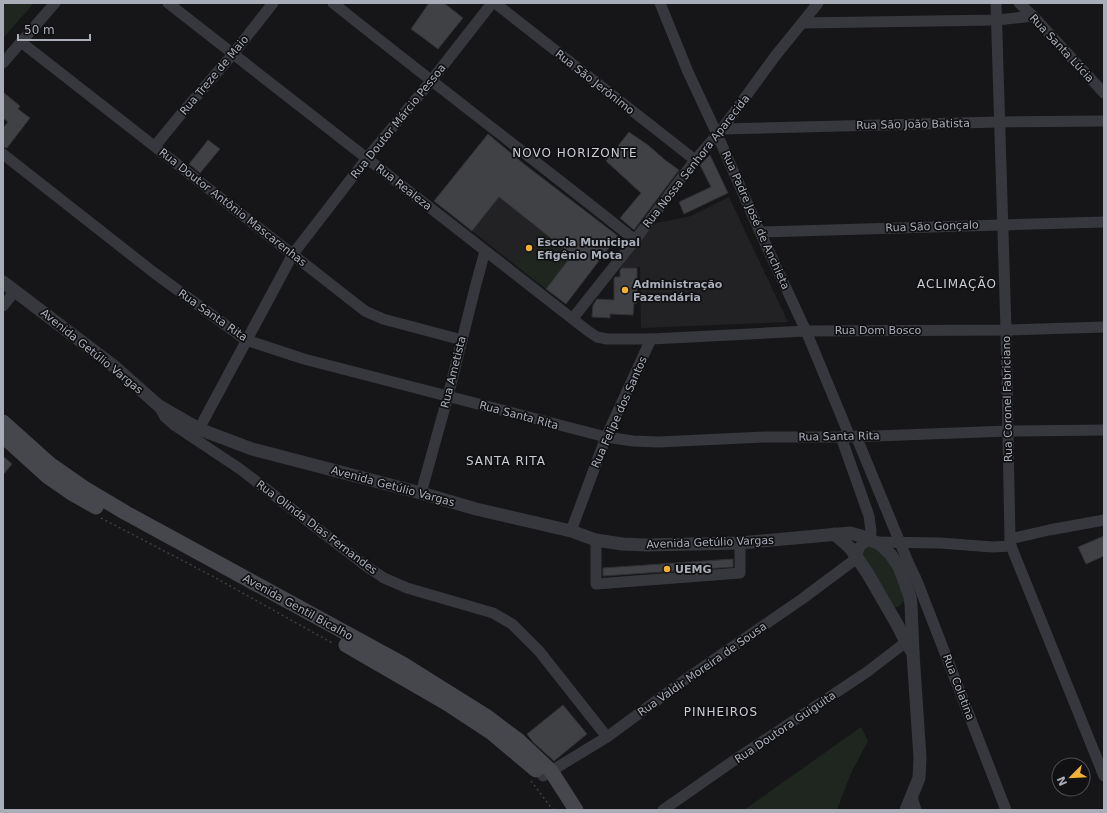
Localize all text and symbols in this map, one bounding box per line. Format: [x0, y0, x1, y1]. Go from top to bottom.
street label: Rua Santa Lúcia [1027, 12, 1097, 85]
scale bar [18, 16, 90, 42]
text: 50 m [24, 23, 55, 37]
street label: Rua Treze de Maio [177, 33, 252, 118]
street label: Rua São Jerônimo [553, 47, 637, 117]
street label: Rua Doutor Márcio Pessoa [348, 62, 449, 181]
street label: Rua Nossa Senhora Aparecida [640, 92, 752, 230]
street label: Rua São João Batista [856, 117, 970, 132]
street label: Rua Doutor Antônio Mascarenhas [156, 146, 309, 269]
district label: NOVO HORIZONTE [512, 146, 638, 160]
street label: Rua Padre José de Anchieta [719, 149, 792, 292]
street label: Rua Realeza [373, 162, 434, 213]
street label: Rua São Gonçalo [885, 218, 979, 235]
place label: Escola Municipal Efigênio Mota [537, 236, 640, 262]
marker: Escola Municipal Efigênio Mota [524, 243, 534, 253]
district label: ACLIMAÇÃO [917, 276, 997, 291]
place label: Administração Fazendária [633, 278, 723, 304]
marker: Administração Fazendária [620, 285, 630, 295]
street label: Rua Santa Rita [176, 287, 250, 344]
street label: Avenida Getúlio Vargas [38, 306, 146, 397]
street label: Rua Dom Bosco [835, 324, 922, 337]
street label: Rua Ametista [438, 335, 469, 409]
street label: Rua Coronel Fabriciano [1000, 336, 1015, 462]
street label: Rua Felipe dos Santos [589, 354, 650, 470]
street label: Rua Santa Rita [478, 399, 560, 432]
street label: Rua Santa Rita [798, 429, 880, 444]
district label: SANTA RITA [466, 454, 546, 468]
street label: Avenida Getúlio Vargas [330, 464, 456, 509]
street label: Rua Olinda Dias Fernandes [254, 478, 380, 577]
street label: Avenida Getúlio Vargas [646, 534, 774, 551]
place label: UEMG [675, 563, 711, 576]
marker: UEMG [662, 564, 672, 574]
street label: Avenida Gentil Bicalho [240, 572, 355, 643]
street label: Rua Valdir Moreira de Sousa [635, 620, 769, 719]
street label: Rua Colatina [940, 652, 977, 722]
street label: Rua Doutora Guiguita [732, 689, 838, 766]
district label: PINHEIROS [684, 705, 758, 719]
north arrow [1051, 757, 1091, 797]
text: N [1055, 774, 1070, 788]

